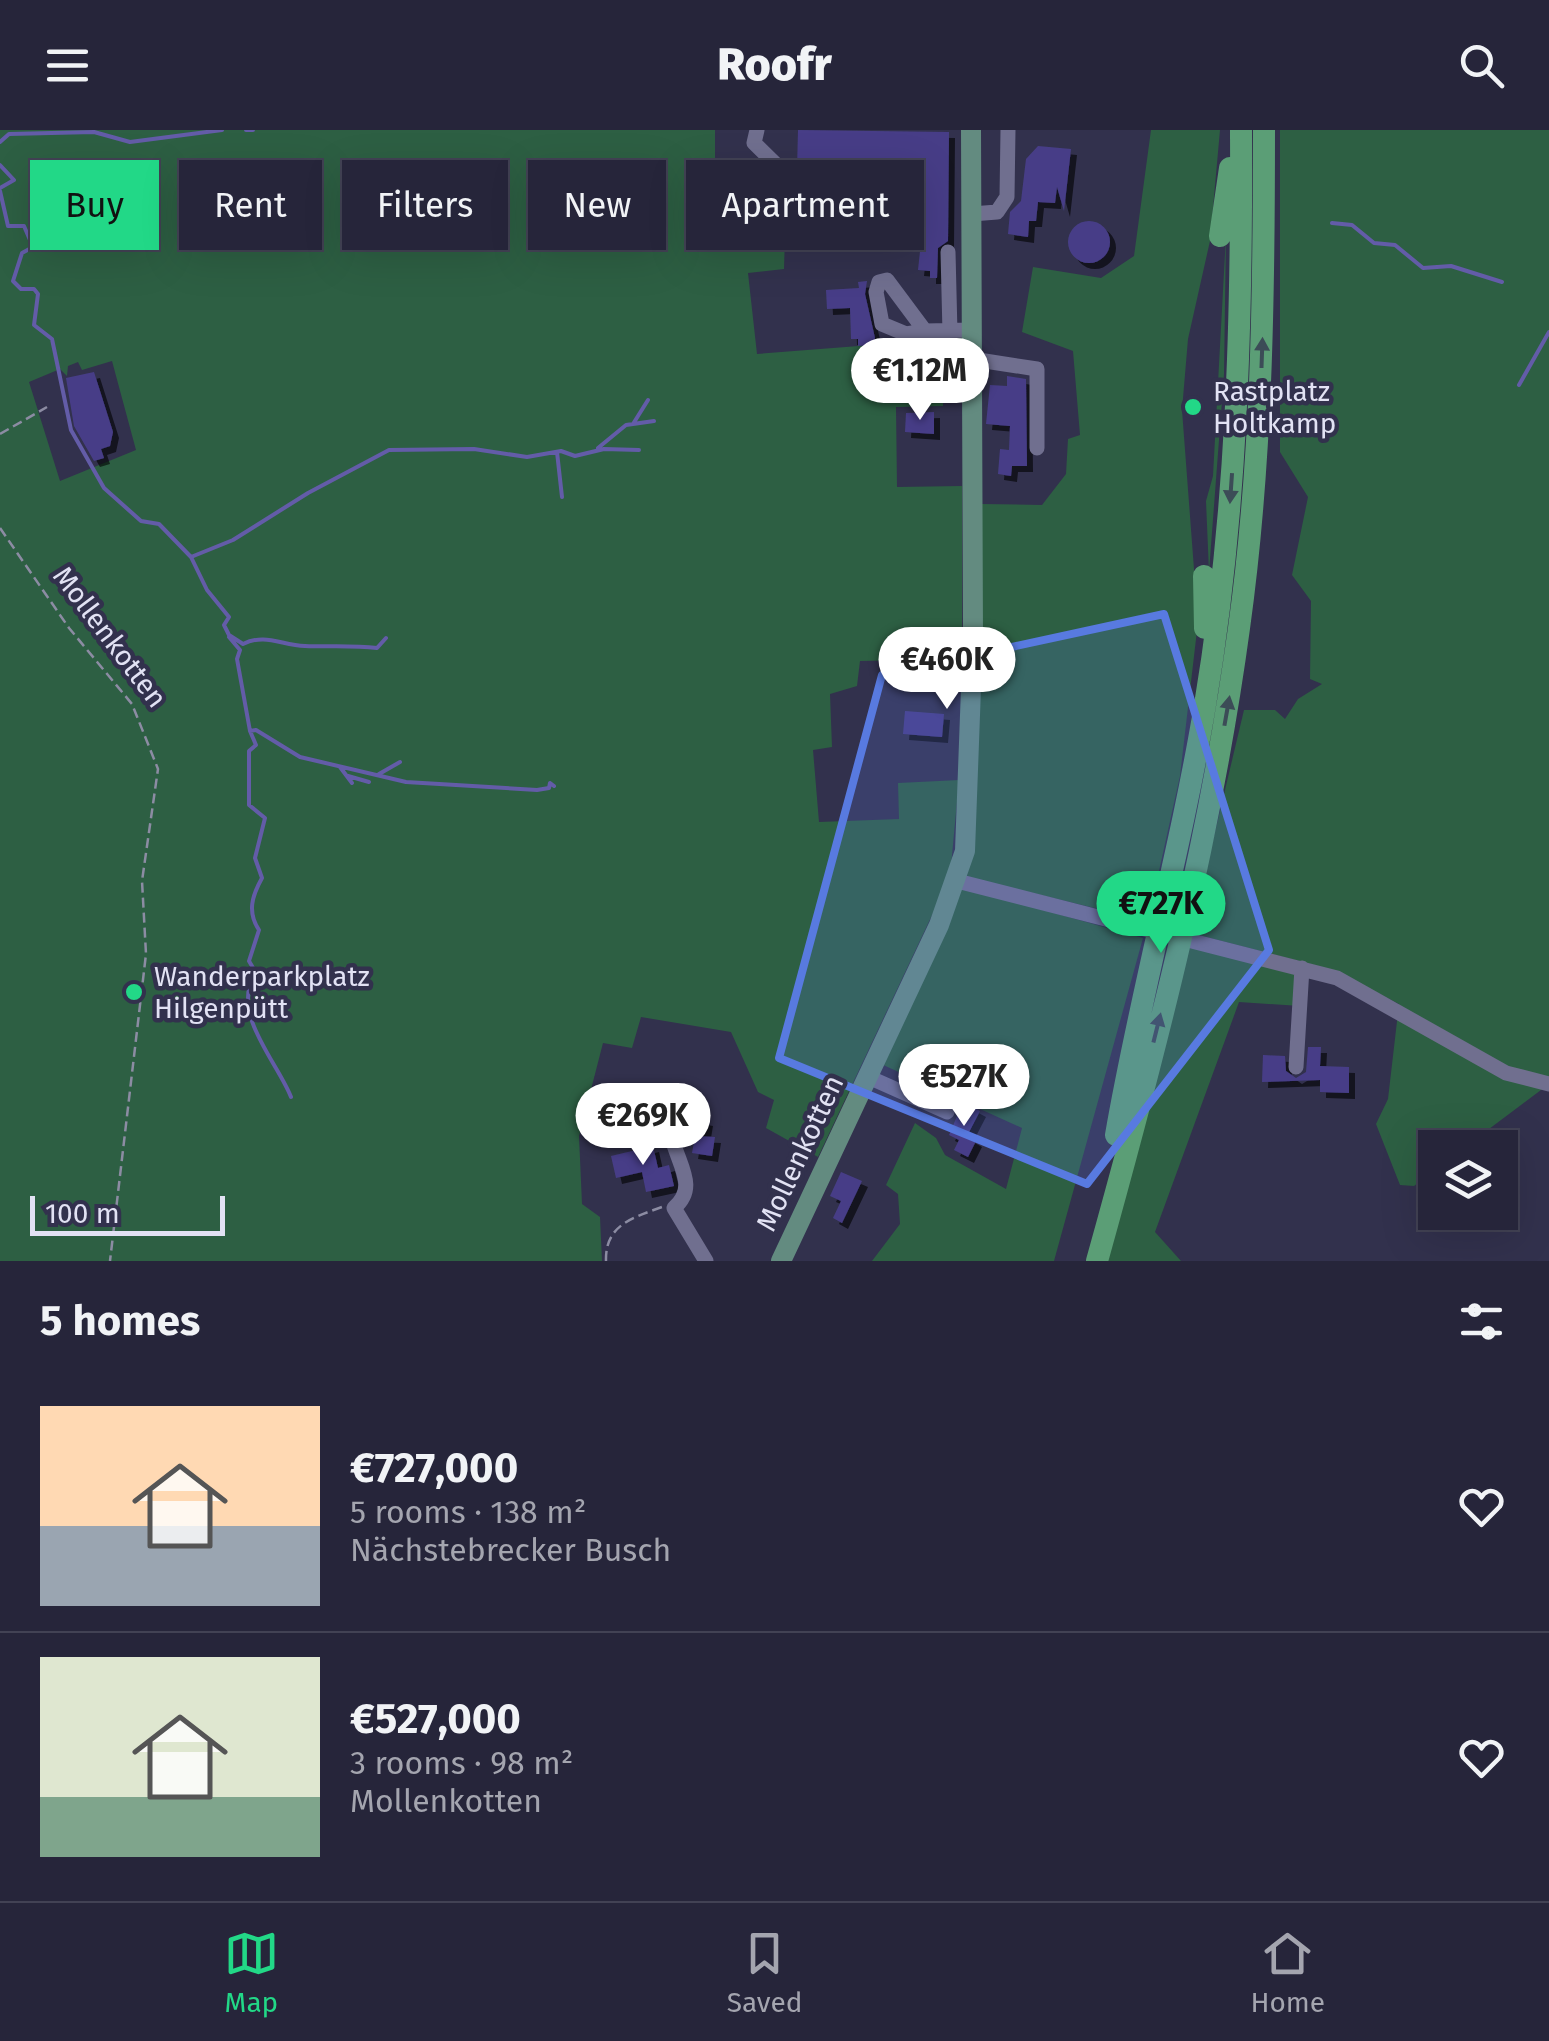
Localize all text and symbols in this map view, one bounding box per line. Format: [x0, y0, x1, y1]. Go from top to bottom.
icon: menu [40, 38, 95, 93]
text: Roofr [717, 38, 832, 92]
icon: search [1454, 38, 1509, 93]
chip: Buy [30, 160, 159, 250]
chip: Rent [179, 160, 322, 250]
chip: Filters [342, 160, 508, 250]
chip: New [528, 160, 666, 250]
chip: Apartment [686, 160, 924, 250]
one-way arrow [1254, 336, 1270, 368]
pin: €1.12M [839, 338, 1001, 423]
text: €1.12M [873, 351, 967, 389]
place label: Rastplatz Holtkamp [1213, 375, 1336, 440]
marker: Rastplatz Holtkamp [1182, 396, 1204, 418]
one-way arrow [1223, 472, 1239, 504]
street label: Mollenkotten [46, 560, 174, 714]
pin: €460K [877, 627, 1017, 712]
text: €460K [901, 640, 994, 678]
one-way arrow [1220, 695, 1235, 726]
pin: €727K [1091, 871, 1231, 956]
text: €727K [1118, 884, 1204, 922]
place label: Wanderparkplatz Hilgenpütt [154, 960, 370, 1025]
marker: Wanderparkplatz Hilgenpütt [123, 981, 145, 1003]
one-way arrow [1150, 1012, 1166, 1043]
pin: €527K [894, 1044, 1034, 1129]
text: €527K [920, 1057, 1008, 1095]
street label: Mollenkotten [750, 1070, 850, 1236]
pin: €269K [573, 1083, 713, 1168]
text: €269K [598, 1096, 688, 1134]
map controls [1418, 1130, 1518, 1230]
button: layers [1418, 1130, 1518, 1230]
scale bar [30, 1191, 225, 1236]
text: 100 m [45, 1197, 120, 1230]
icon: filters [1454, 1294, 1509, 1349]
text: 5 homes [40, 1296, 200, 1346]
text: €727,000 [350, 1443, 518, 1493]
icon: home [120, 1446, 240, 1566]
icon: heart [1454, 1479, 1509, 1534]
text: 5 rooms · 138 m² [350, 1493, 586, 1531]
text: Nächstebrecker Busch [350, 1531, 671, 1569]
text: €527,000 [350, 1694, 521, 1744]
icon: home [120, 1697, 240, 1817]
icon: heart [1454, 1730, 1509, 1785]
text: 3 rooms · 98 m² [350, 1744, 573, 1782]
text: Mollenkotten [350, 1782, 542, 1820]
tab: Map [224, 1926, 279, 2019]
tab: Saved [727, 1926, 803, 2019]
tab: Home [1250, 1926, 1325, 2019]

